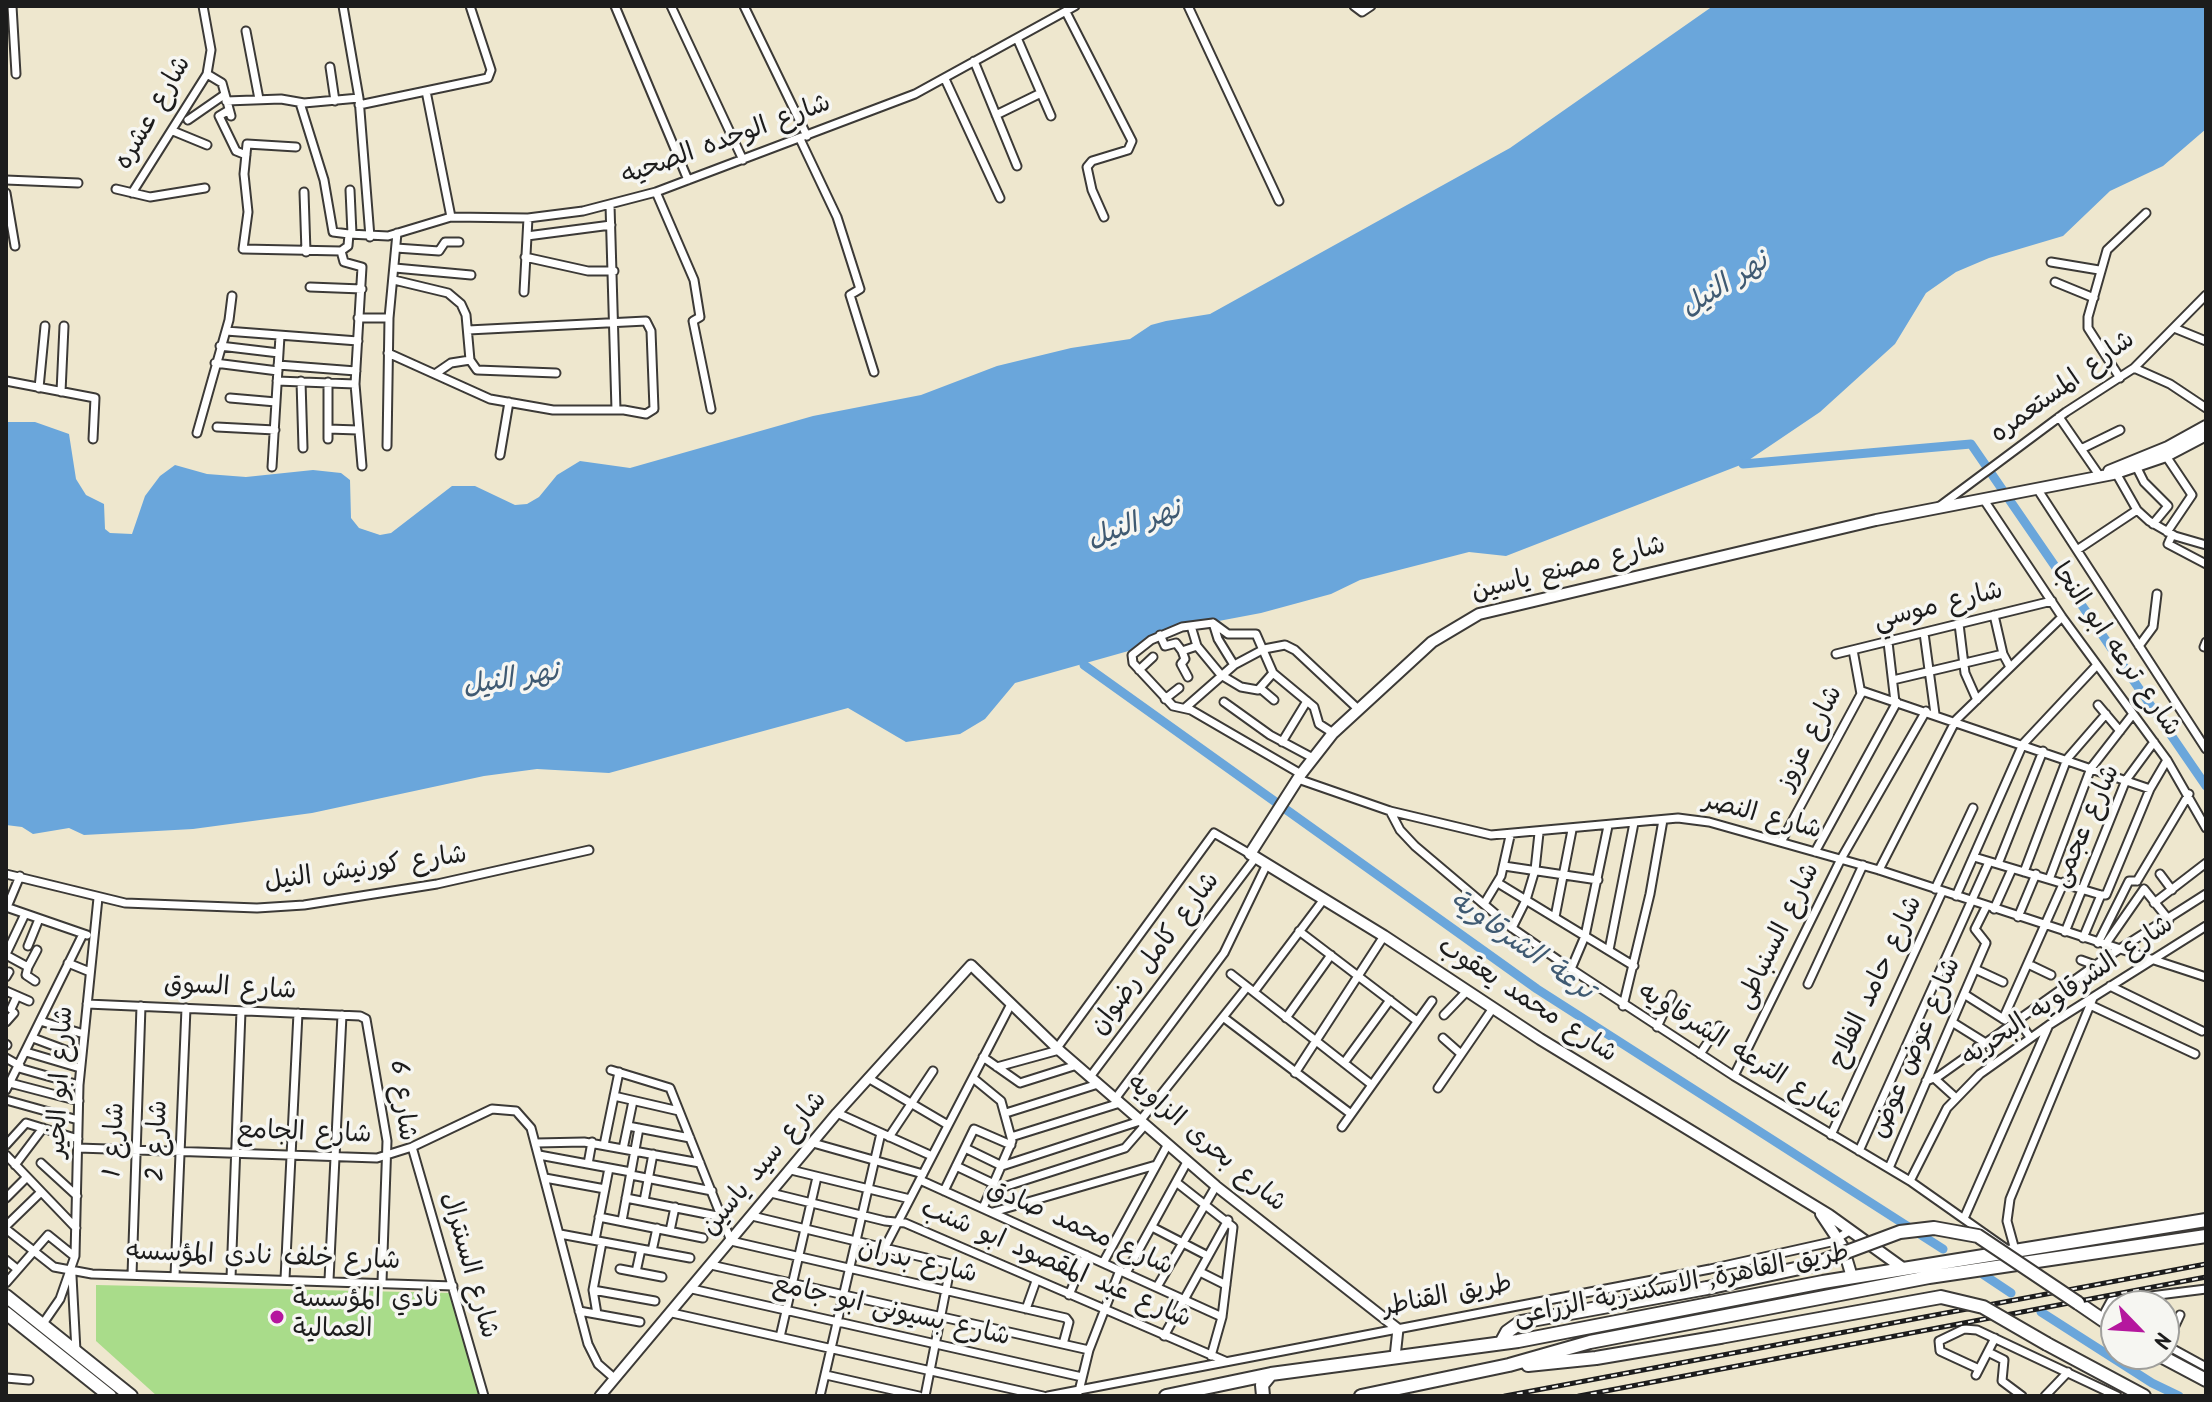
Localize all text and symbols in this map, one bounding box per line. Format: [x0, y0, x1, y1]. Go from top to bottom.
street label: شارع عشره [110, 52, 200, 176]
street label: شارع الوحده الصحيه [618, 90, 836, 194]
water label: نهر النيل [1676, 247, 1776, 327]
street label: شارع المستعمره [1986, 326, 2142, 452]
water label: نهر النيل [1084, 495, 1186, 559]
street label: شارع مصنع ياسين [1469, 532, 1669, 610]
street label: شارع ترعه ابو النجا [2042, 558, 2186, 744]
street label: شارع موسي [1871, 577, 2007, 639]
water label: نهر النيل [461, 658, 561, 706]
street label: شارع عزوز [1772, 681, 1852, 797]
street label: شارع عجمى [2047, 761, 2129, 893]
street label: شارع النصر [1700, 787, 1824, 849]
street label: شارع كورنيش النيل [263, 841, 469, 901]
street label: شارع السنباطى [1731, 859, 1829, 1015]
street label: شارع كامل رضوان [1086, 867, 1228, 1043]
water label: ترعة الشرقاوية [1441, 886, 1599, 1010]
street label: شارع حامد الفلاح [1824, 892, 1932, 1074]
street label: شارع الشرقاويه البحريه [1957, 911, 2181, 1075]
street label: شارع محمد يعقوب [1430, 932, 1622, 1072]
street label: شارع عوض عوض [1866, 954, 1970, 1144]
street label: شارع السوق [163, 971, 297, 1009]
street label: شارع الترعه الشرقاويه [1631, 978, 1847, 1130]
street label: شارع ابو الخير [43, 1005, 83, 1159]
street label: شارع 6 [380, 1059, 420, 1143]
street label: شارع بحرى الزاويه [1119, 1069, 1291, 1221]
street label: شارع سيد ياسين [696, 1086, 836, 1244]
street label: شارع 2 [143, 1100, 177, 1182]
street label: شارع 1 [100, 1102, 134, 1178]
street label: شارع الجامع [236, 1117, 372, 1153]
street label: شارع محمد صادق [981, 1175, 1177, 1285]
street label: شارع السنترال [431, 1189, 503, 1343]
street label: شارع عبد المقصود ابو شنب [915, 1195, 1195, 1337]
street label: شارع بدران [854, 1235, 980, 1293]
street label: شارع خلف نادى المؤسسه [125, 1239, 401, 1279]
street label: طريق القاهرة, الاسكندرية الزراعى [1512, 1239, 1852, 1335]
street label: طريق القناطر [1381, 1270, 1515, 1326]
street label: شارع بسيونى ابو جامع [769, 1271, 1013, 1355]
place label: نادي المؤسسة العمالية [293, 1286, 439, 1348]
north arrow [2100, 1290, 2180, 1370]
marker: نادي المؤسسة العمالية [268, 1308, 286, 1326]
text: N [2142, 1326, 2179, 1353]

